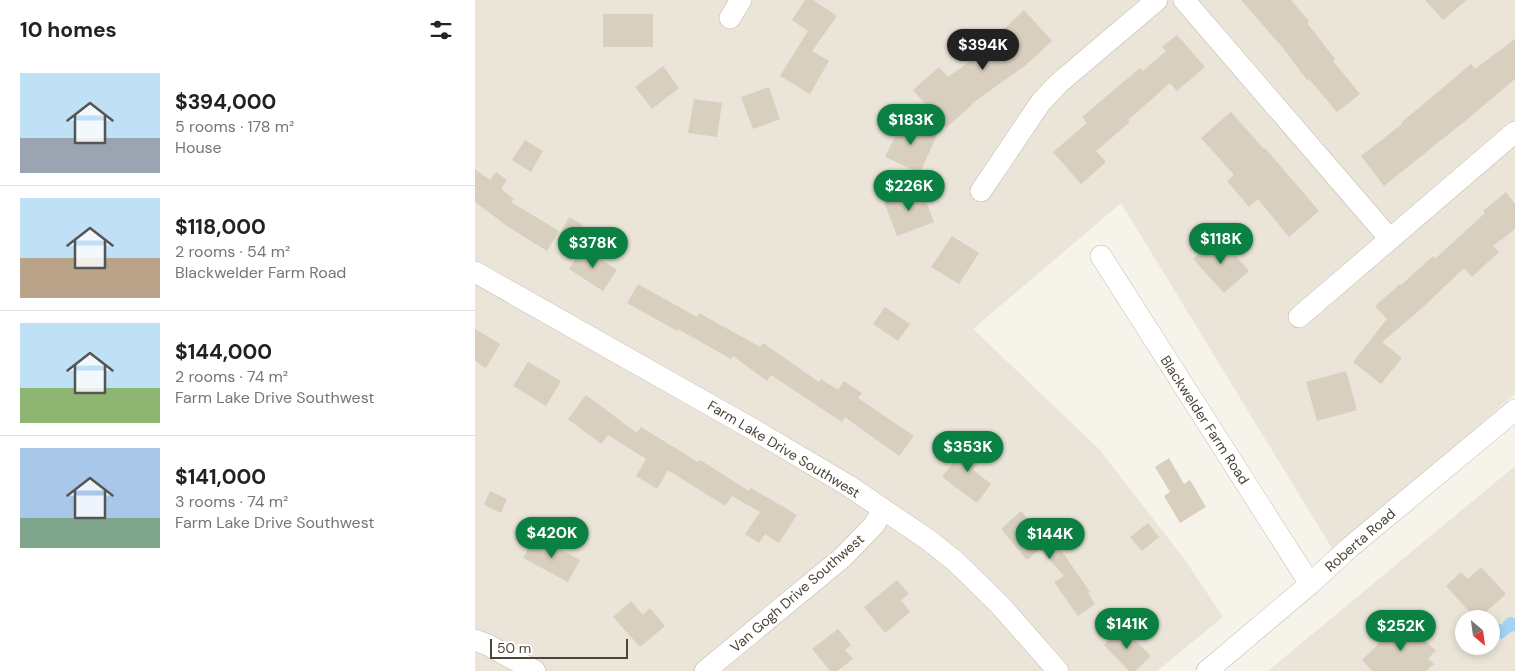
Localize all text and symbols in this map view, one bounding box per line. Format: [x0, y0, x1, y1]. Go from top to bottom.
text: 10 homes [20, 16, 117, 44]
icon: filters [427, 16, 455, 44]
pin: $394K [948, 28, 1018, 71]
text: $394K [958, 34, 1008, 55]
text: $394,000 [175, 88, 276, 116]
icon: home [60, 93, 120, 153]
pin: $183K [876, 104, 946, 146]
text: $183K [888, 109, 934, 130]
text: 5 rooms · 178 m² [175, 116, 294, 137]
text: House [175, 137, 222, 158]
pin: $226K [874, 170, 944, 212]
text: $226K [885, 175, 933, 196]
text: $118,000 [175, 213, 266, 241]
icon: home [60, 218, 120, 278]
pin: $118K [1186, 222, 1256, 265]
pin: $378K [558, 226, 628, 269]
text: $118K [1200, 228, 1242, 249]
text: $378K [569, 232, 617, 253]
text: 2 rooms · 54 m² [175, 241, 290, 262]
text: Blackwelder Farm Road [175, 262, 346, 283]
text: $144,000 [175, 338, 272, 366]
icon: home [60, 343, 120, 403]
street label: Blackwelder Farm Road [1157, 352, 1253, 488]
text: 2 rooms · 74 m² [175, 366, 288, 387]
text: Farm Lake Drive Southwest [175, 387, 375, 408]
street label: Farm Lake Drive Southwest [705, 396, 863, 502]
pin: $353K [933, 430, 1003, 473]
text: $353K [943, 436, 993, 457]
text: $141,000 [175, 463, 266, 491]
icon: home [60, 468, 120, 528]
text: 3 rooms · 74 m² [175, 491, 288, 512]
street label: Roberta Road [1321, 504, 1399, 576]
text: Farm Lake Drive Southwest [175, 512, 375, 533]
pin: $420K [517, 516, 587, 559]
pin: $144K [1015, 518, 1085, 560]
text: $420K [527, 522, 577, 543]
text: $144K [1027, 523, 1073, 544]
street label: Van Gogh Drive Southwest [726, 530, 868, 656]
pin: $141K [1092, 608, 1162, 650]
pin: $252K [1366, 610, 1436, 652]
north arrow [1455, 610, 1500, 655]
map controls [1455, 610, 1500, 655]
text: $141K [1106, 613, 1148, 634]
text: $252K [1377, 615, 1425, 636]
scale bar [490, 636, 627, 659]
text: 50 m [497, 639, 531, 657]

